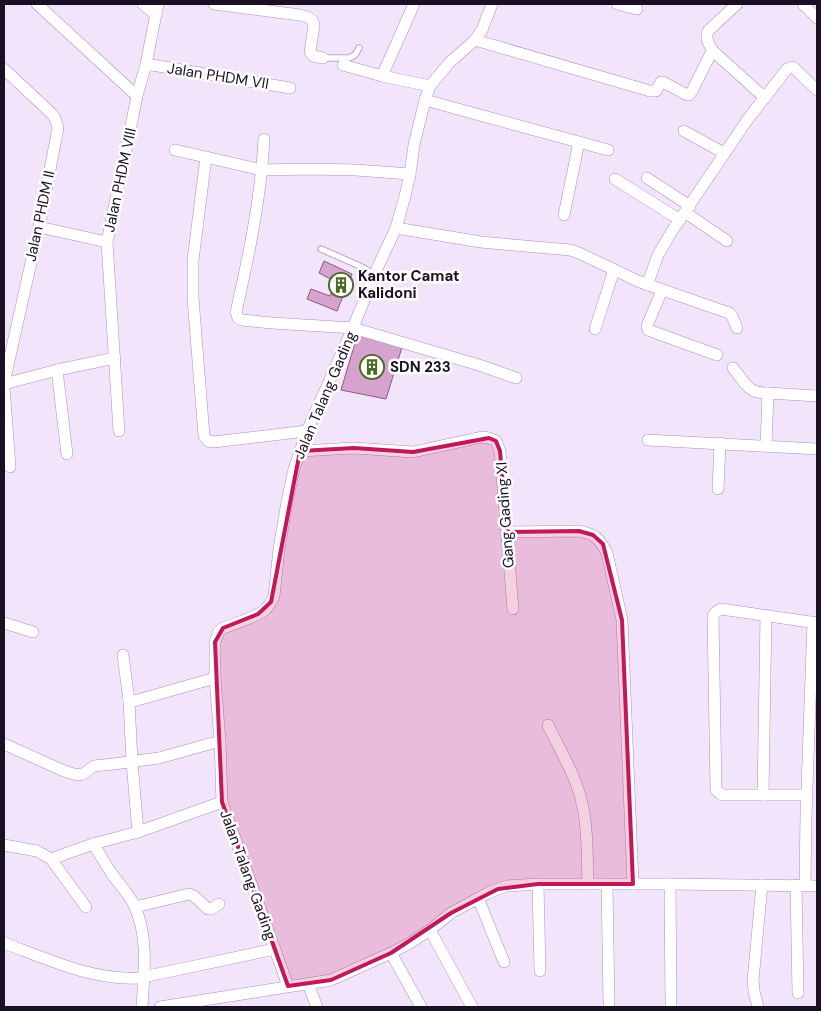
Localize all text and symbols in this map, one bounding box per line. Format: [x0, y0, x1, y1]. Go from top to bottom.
street label: Jalan PHDM VII [166, 58, 270, 94]
street label: Jalan PHDM VIII [99, 126, 141, 234]
street label: Jalan PHDM II [21, 169, 59, 263]
place label: Kantor Camat Kalidoni [358, 266, 460, 303]
building icon: Kantor Camat Kalidoni [328, 272, 354, 298]
street label: Jalan Talang Gading [289, 328, 361, 462]
building icon: SDN 233 [359, 354, 385, 380]
place label: SDN 233 [390, 357, 451, 377]
street label: Gang Gading XI [491, 461, 519, 569]
street label: Jalan Talang Gading [215, 807, 281, 943]

